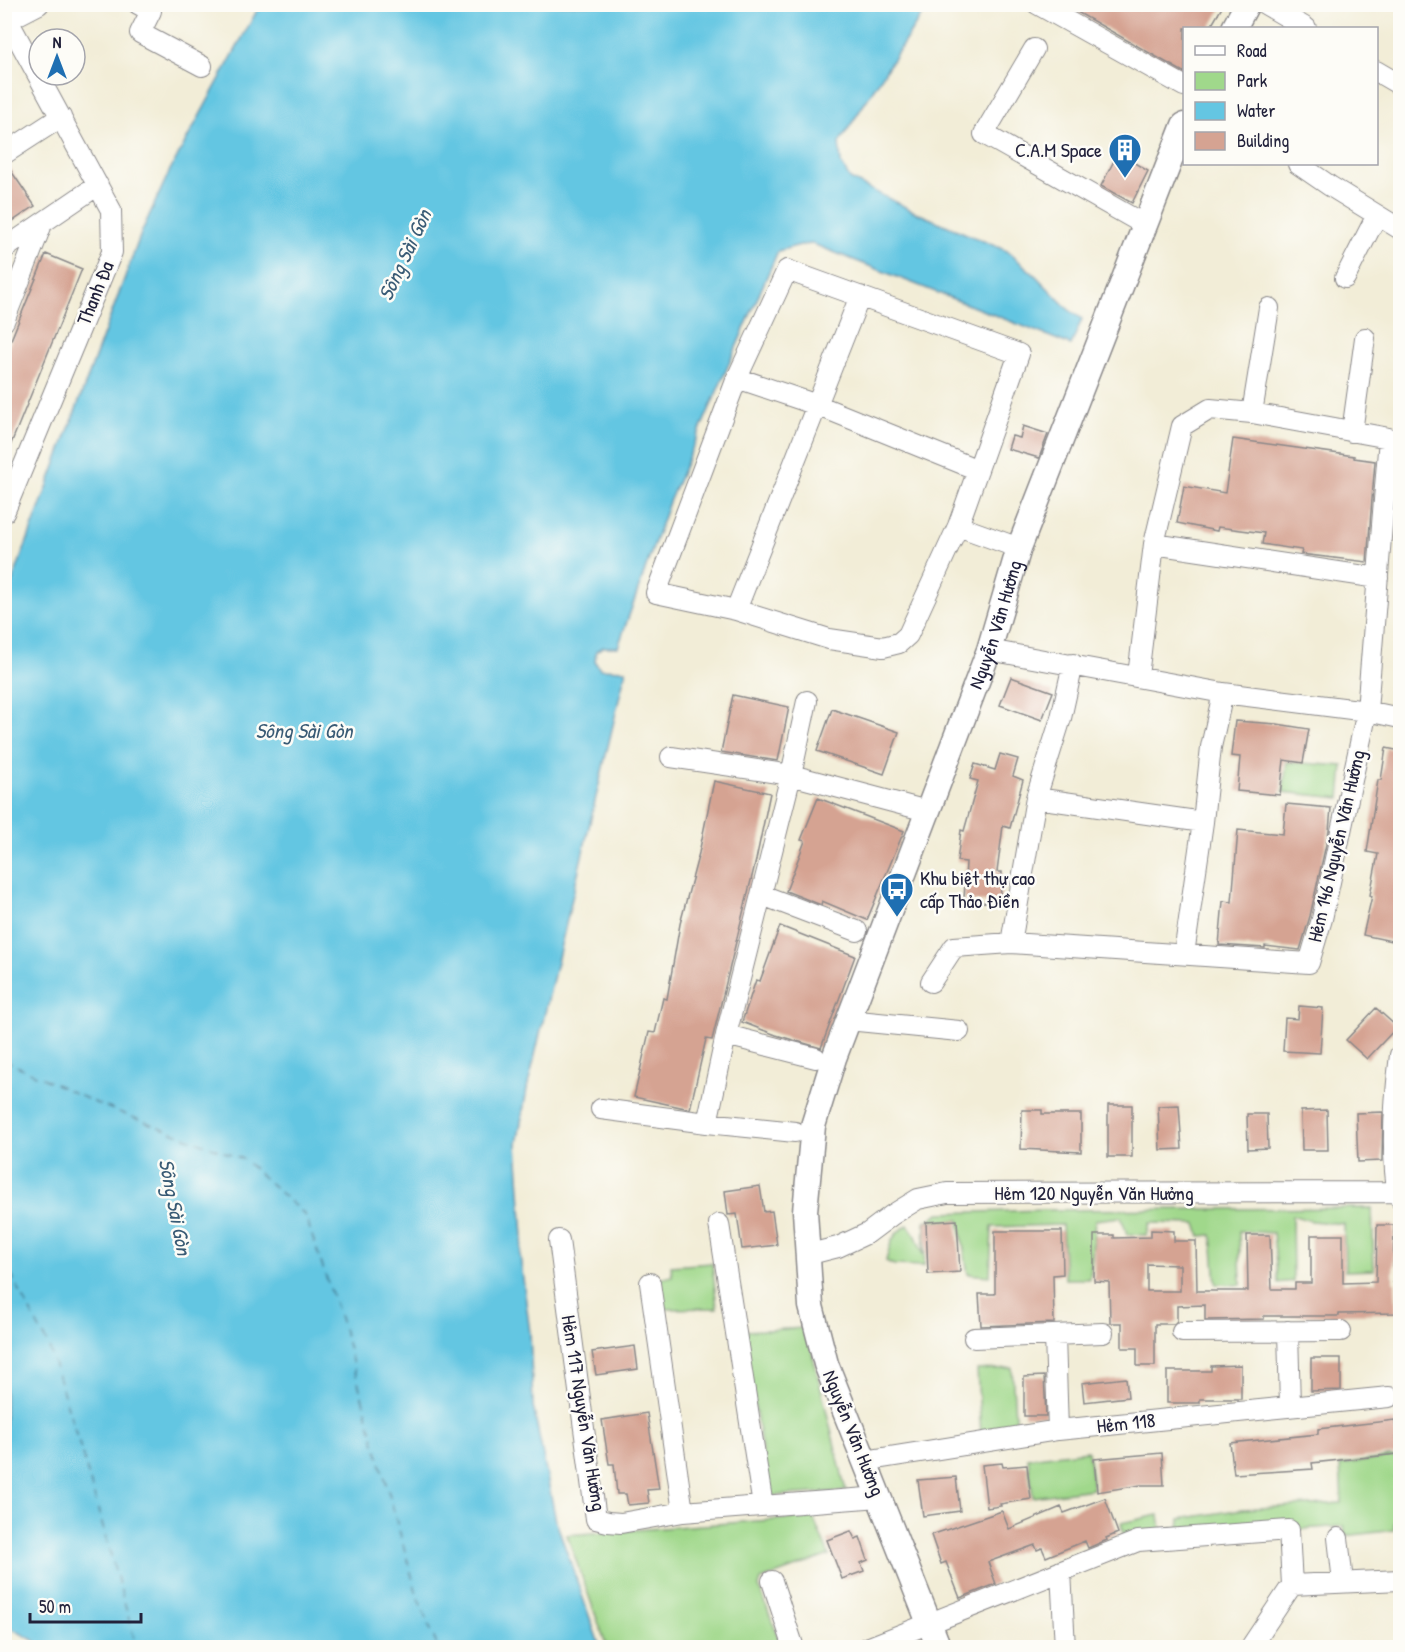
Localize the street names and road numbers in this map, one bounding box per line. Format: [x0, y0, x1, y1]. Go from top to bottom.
street label: Thanh Đa [70, 257, 120, 329]
street label: Nguyễn Văn Hưởng [961, 557, 1028, 693]
street label: Hẻm 146 Nguyễn Văn Hưởng [1300, 747, 1371, 945]
street label: Hẻm 120 Nguyễn Văn Hưởng [994, 1179, 1194, 1206]
street label: Hẻm 117 Nguyễn Văn Hưởng [556, 1313, 613, 1513]
street label: Nguyễn Văn Hưởng [817, 1366, 892, 1500]
street label: Hẻm 118 [1095, 1406, 1157, 1439]

